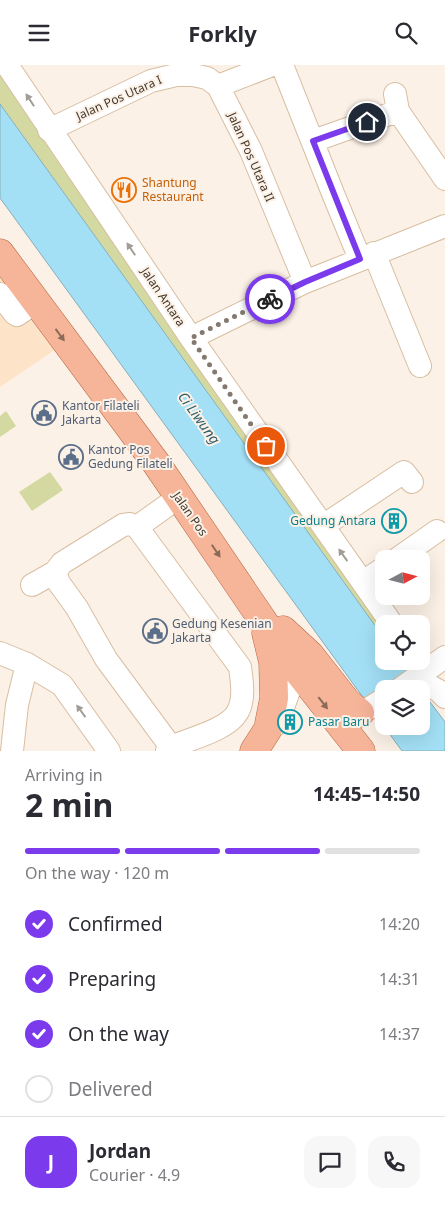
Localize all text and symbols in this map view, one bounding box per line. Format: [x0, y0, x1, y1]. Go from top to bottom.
text: Forkly [188, 18, 257, 48]
icon: menu [25, 19, 53, 47]
icon: search [392, 19, 420, 47]
street label: Jalan Pos Utara I [72, 71, 164, 124]
one-way arrow [25, 94, 35, 107]
pin [346, 101, 388, 143]
street label: Jalan Pos Utara II [224, 108, 279, 204]
icon: home [353, 108, 381, 136]
place label: Shantung Restaurant [142, 174, 204, 205]
restaurant icon: Shantung Restaurant [111, 177, 137, 203]
one-way arrow [126, 243, 136, 256]
street label: Jalan Antara [137, 263, 189, 330]
courier [245, 274, 295, 324]
icon: bike [256, 285, 284, 313]
one-way arrow [54, 328, 65, 341]
water label: Ci Liwung [174, 388, 225, 448]
place label: Kantor Filateli Jakarta [61, 397, 140, 428]
public building icon: Kantor Filateli Jakarta [31, 400, 57, 426]
pin [245, 425, 287, 467]
icon: bag [252, 432, 280, 460]
place label: Kantor Pos Gedung Filateli [88, 441, 173, 472]
public building icon: Kantor Pos Gedung Filateli [58, 444, 84, 470]
street label: Jalan Pos [168, 487, 212, 540]
building icon: Gedung Antara [381, 508, 407, 534]
place label: Gedung Antara [290, 512, 376, 529]
one-way arrow [211, 544, 221, 558]
one-way arrow [338, 548, 348, 562]
north arrow [375, 550, 430, 605]
map controls [375, 550, 430, 735]
place label: Gedung Kesenian Jakarta [171, 615, 272, 646]
button: locate [375, 615, 430, 670]
public building icon: Gedung Kesenian Jakarta [142, 618, 168, 644]
button: layers [375, 680, 430, 735]
one-way arrow [318, 696, 329, 709]
one-way arrow [76, 704, 86, 718]
building icon: Pasar Baru [277, 709, 303, 735]
place label: Pasar Baru [308, 713, 369, 730]
text: Arriving in [25, 764, 103, 786]
text: 14:45–14:50 [313, 781, 420, 807]
text: 2 min [25, 783, 113, 826]
text: On the way · 120 m [25, 862, 169, 884]
icon: check [25, 910, 53, 938]
text: Confirmed [68, 911, 163, 937]
text: 14:20 [379, 913, 420, 935]
icon: check [25, 965, 53, 993]
text: Preparing [68, 966, 156, 992]
text: 14:31 [379, 968, 420, 990]
icon: check [25, 1020, 53, 1048]
text: On the way [68, 1021, 169, 1047]
text: 14:37 [379, 1023, 420, 1045]
text: Delivered [68, 1076, 153, 1102]
button: chat [304, 1136, 356, 1188]
button: phone [368, 1136, 420, 1188]
text: Jordan [89, 1138, 151, 1164]
text: J [48, 1149, 54, 1175]
text: Courier · 4.9 [89, 1164, 180, 1186]

